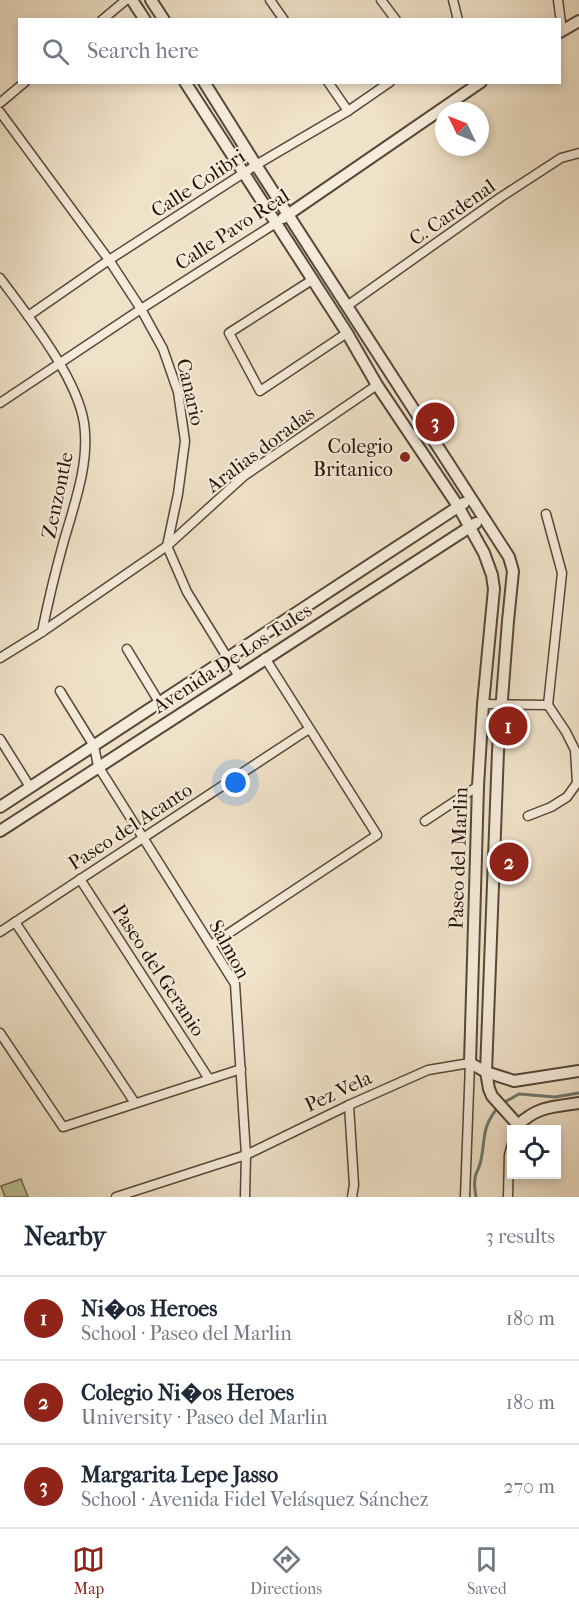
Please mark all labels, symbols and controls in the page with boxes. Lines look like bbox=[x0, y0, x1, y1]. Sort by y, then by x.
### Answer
search box bbox=[18, 18, 561, 84]
icon: search bbox=[39, 35, 72, 68]
text: Search here bbox=[87, 38, 199, 64]
north arrow bbox=[435, 102, 489, 156]
street label: Calle Colibri bbox=[147, 144, 250, 222]
street label: C. Cardenal bbox=[405, 174, 500, 250]
street label: Calle Pavo Real bbox=[171, 184, 294, 275]
street label: Canario bbox=[172, 356, 209, 428]
pin: 3 bbox=[416, 400, 454, 444]
street label: Aralias doradas bbox=[201, 401, 319, 498]
place label: Colegio Britanico bbox=[313, 435, 393, 481]
street label: Zenzontle bbox=[37, 450, 78, 540]
marker: Colegio Britanico bbox=[398, 450, 412, 464]
street label: Avenida De Los Tules bbox=[148, 599, 316, 719]
pin: 1 bbox=[488, 704, 528, 748]
your location bbox=[221, 768, 250, 797]
street label: Paseo del Acanto bbox=[64, 778, 197, 875]
street label: Paseo del Marlin bbox=[445, 786, 472, 930]
pin: 2 bbox=[490, 840, 528, 884]
street label: Paseo del Geranio bbox=[107, 900, 210, 1041]
street label: Salmon bbox=[204, 916, 255, 983]
street label: Pez Vela bbox=[301, 1066, 376, 1117]
map controls bbox=[507, 1125, 561, 1179]
button: locate bbox=[507, 1125, 561, 1179]
text: Nearby bbox=[24, 1221, 106, 1252]
text: 3 results bbox=[486, 1225, 555, 1248]
text: Ni�os Heroes bbox=[81, 1296, 217, 1322]
text: 1 bbox=[40, 1307, 47, 1330]
text: 180 m bbox=[506, 1307, 555, 1330]
text: School · Paseo del Marlin bbox=[81, 1322, 292, 1345]
text: Colegio Ni�os Heroes bbox=[81, 1380, 294, 1406]
text: 2 bbox=[38, 1391, 49, 1414]
text: 180 m bbox=[506, 1391, 555, 1414]
text: University · Paseo del Marlin bbox=[81, 1406, 328, 1429]
text: Margarita Lepe Jasso bbox=[81, 1462, 278, 1488]
text: 3 bbox=[39, 1475, 48, 1498]
text: 270 m bbox=[503, 1475, 555, 1498]
text: School · Avenida Fidel Velásquez Sánchez bbox=[81, 1488, 429, 1511]
tab: Map bbox=[72, 1543, 105, 1598]
tab: Directions bbox=[250, 1543, 322, 1598]
tab: Saved bbox=[467, 1543, 507, 1598]

